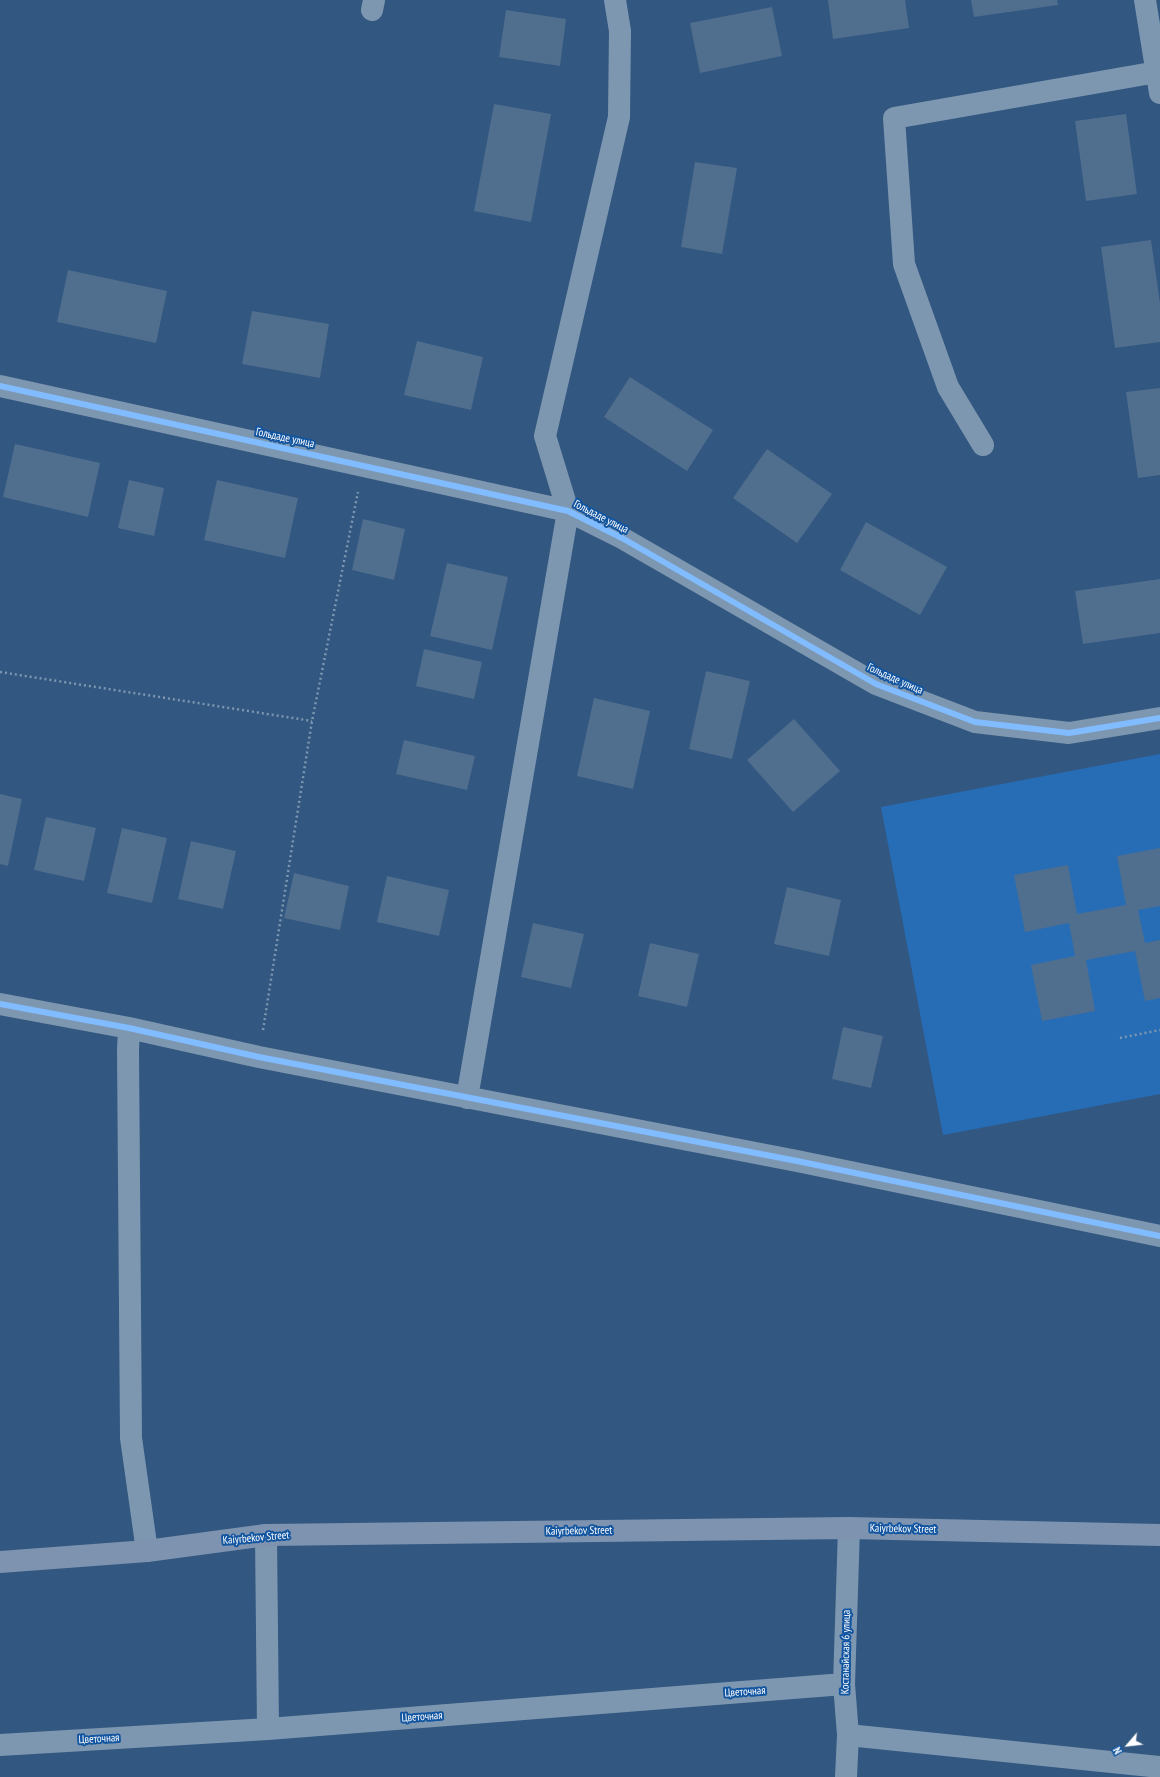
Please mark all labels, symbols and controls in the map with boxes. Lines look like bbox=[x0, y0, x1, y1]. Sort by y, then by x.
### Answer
street label: Гольдаде улица bbox=[254, 425, 316, 451]
street label: Гольдаде улица bbox=[571, 498, 631, 536]
street label: Гольдаде улица bbox=[865, 661, 925, 697]
street label: Kaiyrbekov Street bbox=[870, 1522, 936, 1536]
street label: Kaiyrbekov Street bbox=[546, 1524, 612, 1538]
street label: Kaiyrbekov Street bbox=[222, 1529, 290, 1547]
street label: Костанайская 6 улица bbox=[839, 1610, 853, 1694]
street label: Цветочная bbox=[724, 1684, 766, 1700]
street label: Цветочная bbox=[401, 1709, 443, 1725]
north arrow bbox=[1108, 1725, 1148, 1765]
street label: Цветочная bbox=[78, 1731, 120, 1747]
text: N bbox=[1110, 1745, 1125, 1757]

